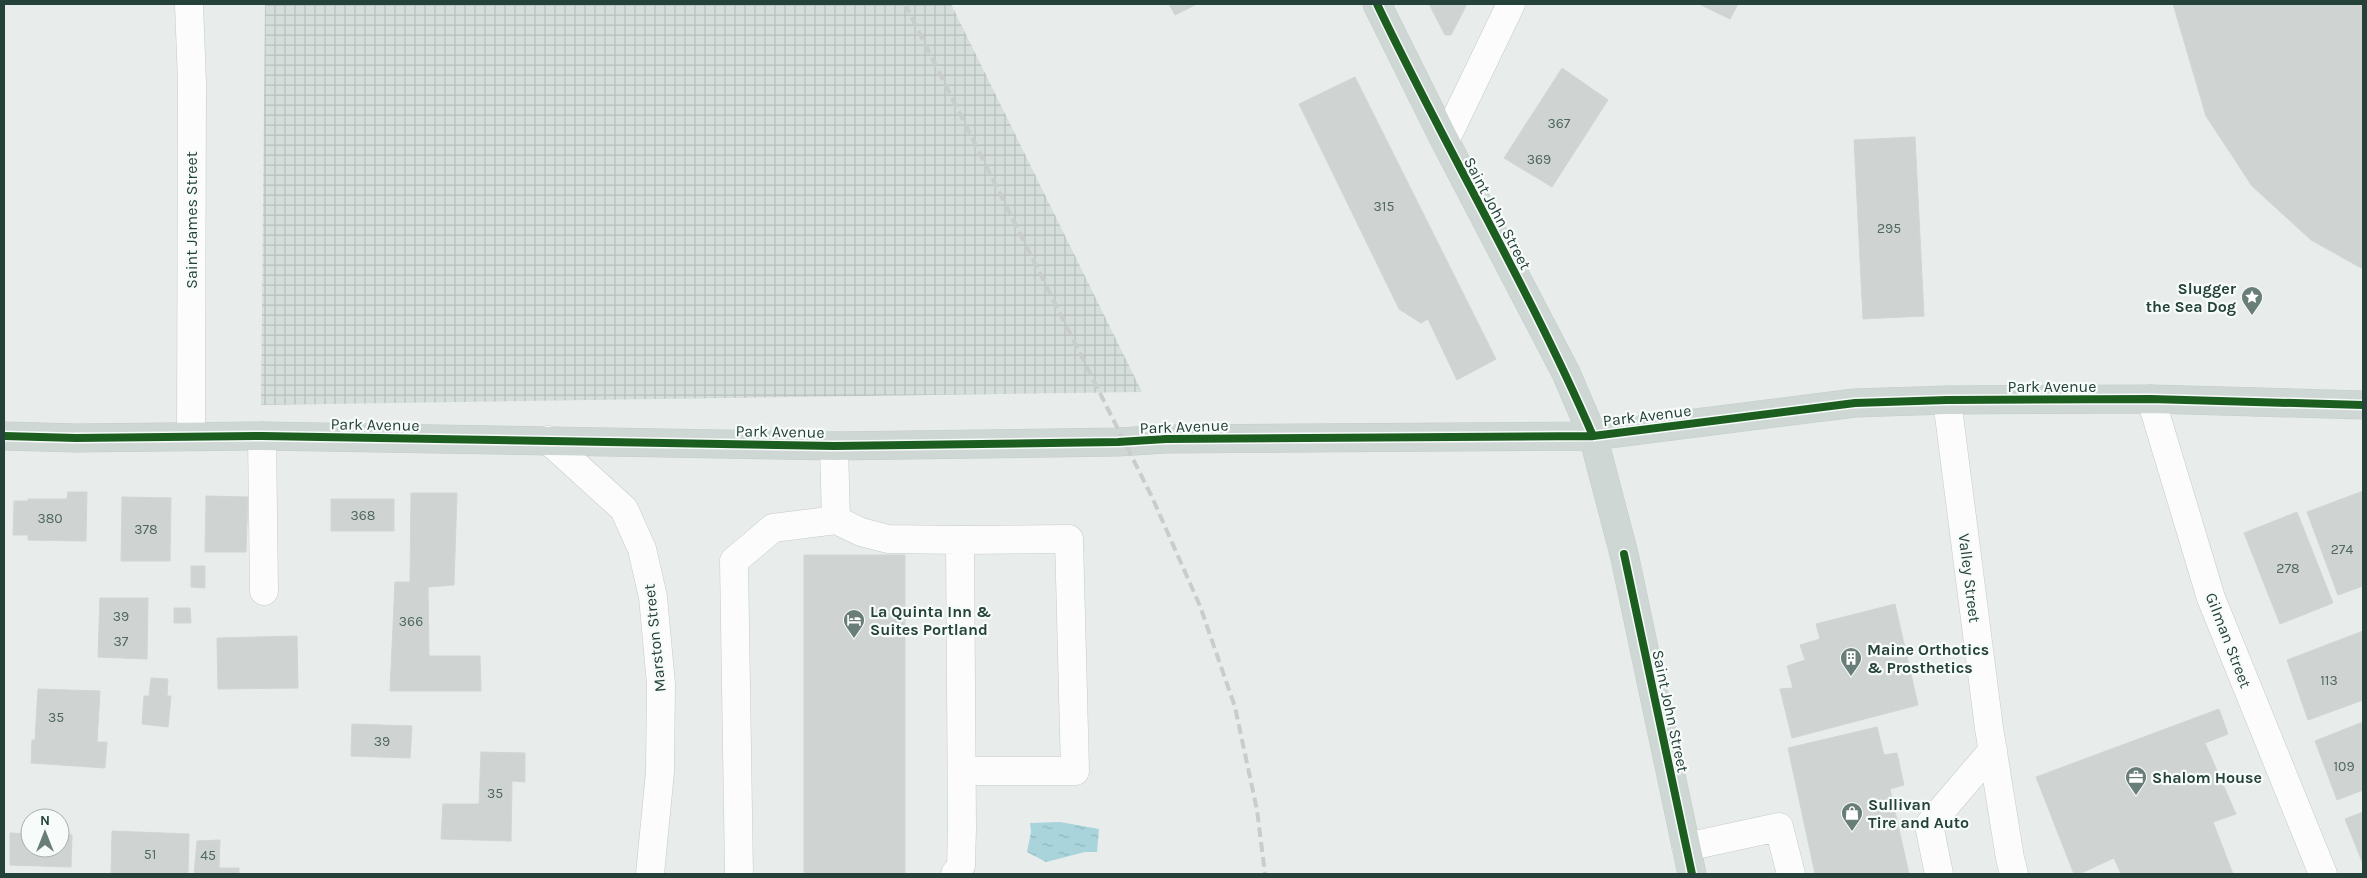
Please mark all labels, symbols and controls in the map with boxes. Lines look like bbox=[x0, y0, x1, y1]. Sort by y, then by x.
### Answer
house number: 367 bbox=[1548, 115, 1571, 132]
street label: Saint James Street bbox=[182, 151, 201, 289]
house number: 369 bbox=[1527, 151, 1551, 168]
street label: Saint John Street bbox=[1460, 154, 1535, 273]
house number: 315 bbox=[1374, 198, 1394, 215]
house number: 295 bbox=[1877, 220, 1901, 237]
place label: Slugger the Sea Dog bbox=[2146, 279, 2237, 316]
place icon: Slugger the Sea Dog bbox=[2240, 285, 2264, 316]
street label: Park Avenue bbox=[2008, 377, 2096, 396]
street label: Park Avenue bbox=[1602, 401, 1692, 430]
street label: Park Avenue bbox=[330, 414, 420, 435]
street label: Park Avenue bbox=[1139, 415, 1229, 438]
street label: Park Avenue bbox=[735, 421, 825, 442]
house number: 368 bbox=[351, 507, 375, 524]
house number: 380 bbox=[37, 510, 63, 527]
house number: 378 bbox=[134, 521, 158, 538]
street label: Valley Street bbox=[1955, 532, 1984, 624]
house number: 274 bbox=[2331, 541, 2353, 558]
house number: 278 bbox=[2276, 560, 2300, 577]
street label: Marston Street bbox=[639, 583, 670, 693]
street label: Gilman Street bbox=[2202, 590, 2255, 691]
place label: La Quinta Inn & Suites Portland bbox=[870, 602, 992, 639]
house number: 39 bbox=[113, 608, 129, 625]
hotel icon: La Quinta Inn & Suites Portland bbox=[842, 608, 866, 639]
house number: 366 bbox=[399, 613, 423, 630]
house number: 37 bbox=[114, 633, 129, 650]
place label: Maine Orthotics & Prosthetics bbox=[1867, 640, 1989, 677]
building icon: Maine Orthotics & Prosthetics bbox=[1839, 646, 1863, 677]
street label: Saint John Street bbox=[1648, 648, 1693, 774]
house number: 113 bbox=[2320, 672, 2338, 689]
house number: 35 bbox=[48, 709, 64, 726]
house number: 39 bbox=[374, 733, 390, 750]
house number: 109 bbox=[2333, 758, 2355, 775]
office icon: Shalom House bbox=[2124, 765, 2148, 796]
place label: Shalom House bbox=[2152, 768, 2262, 787]
house number: 35 bbox=[487, 785, 503, 802]
place label: Sullivan Tire and Auto bbox=[1868, 795, 1969, 832]
shop icon: Sullivan Tire and Auto bbox=[1840, 801, 1864, 832]
north arrow bbox=[20, 808, 70, 858]
text: N bbox=[40, 812, 50, 829]
house number: 51 bbox=[144, 846, 156, 863]
house number: 45 bbox=[200, 847, 216, 864]

